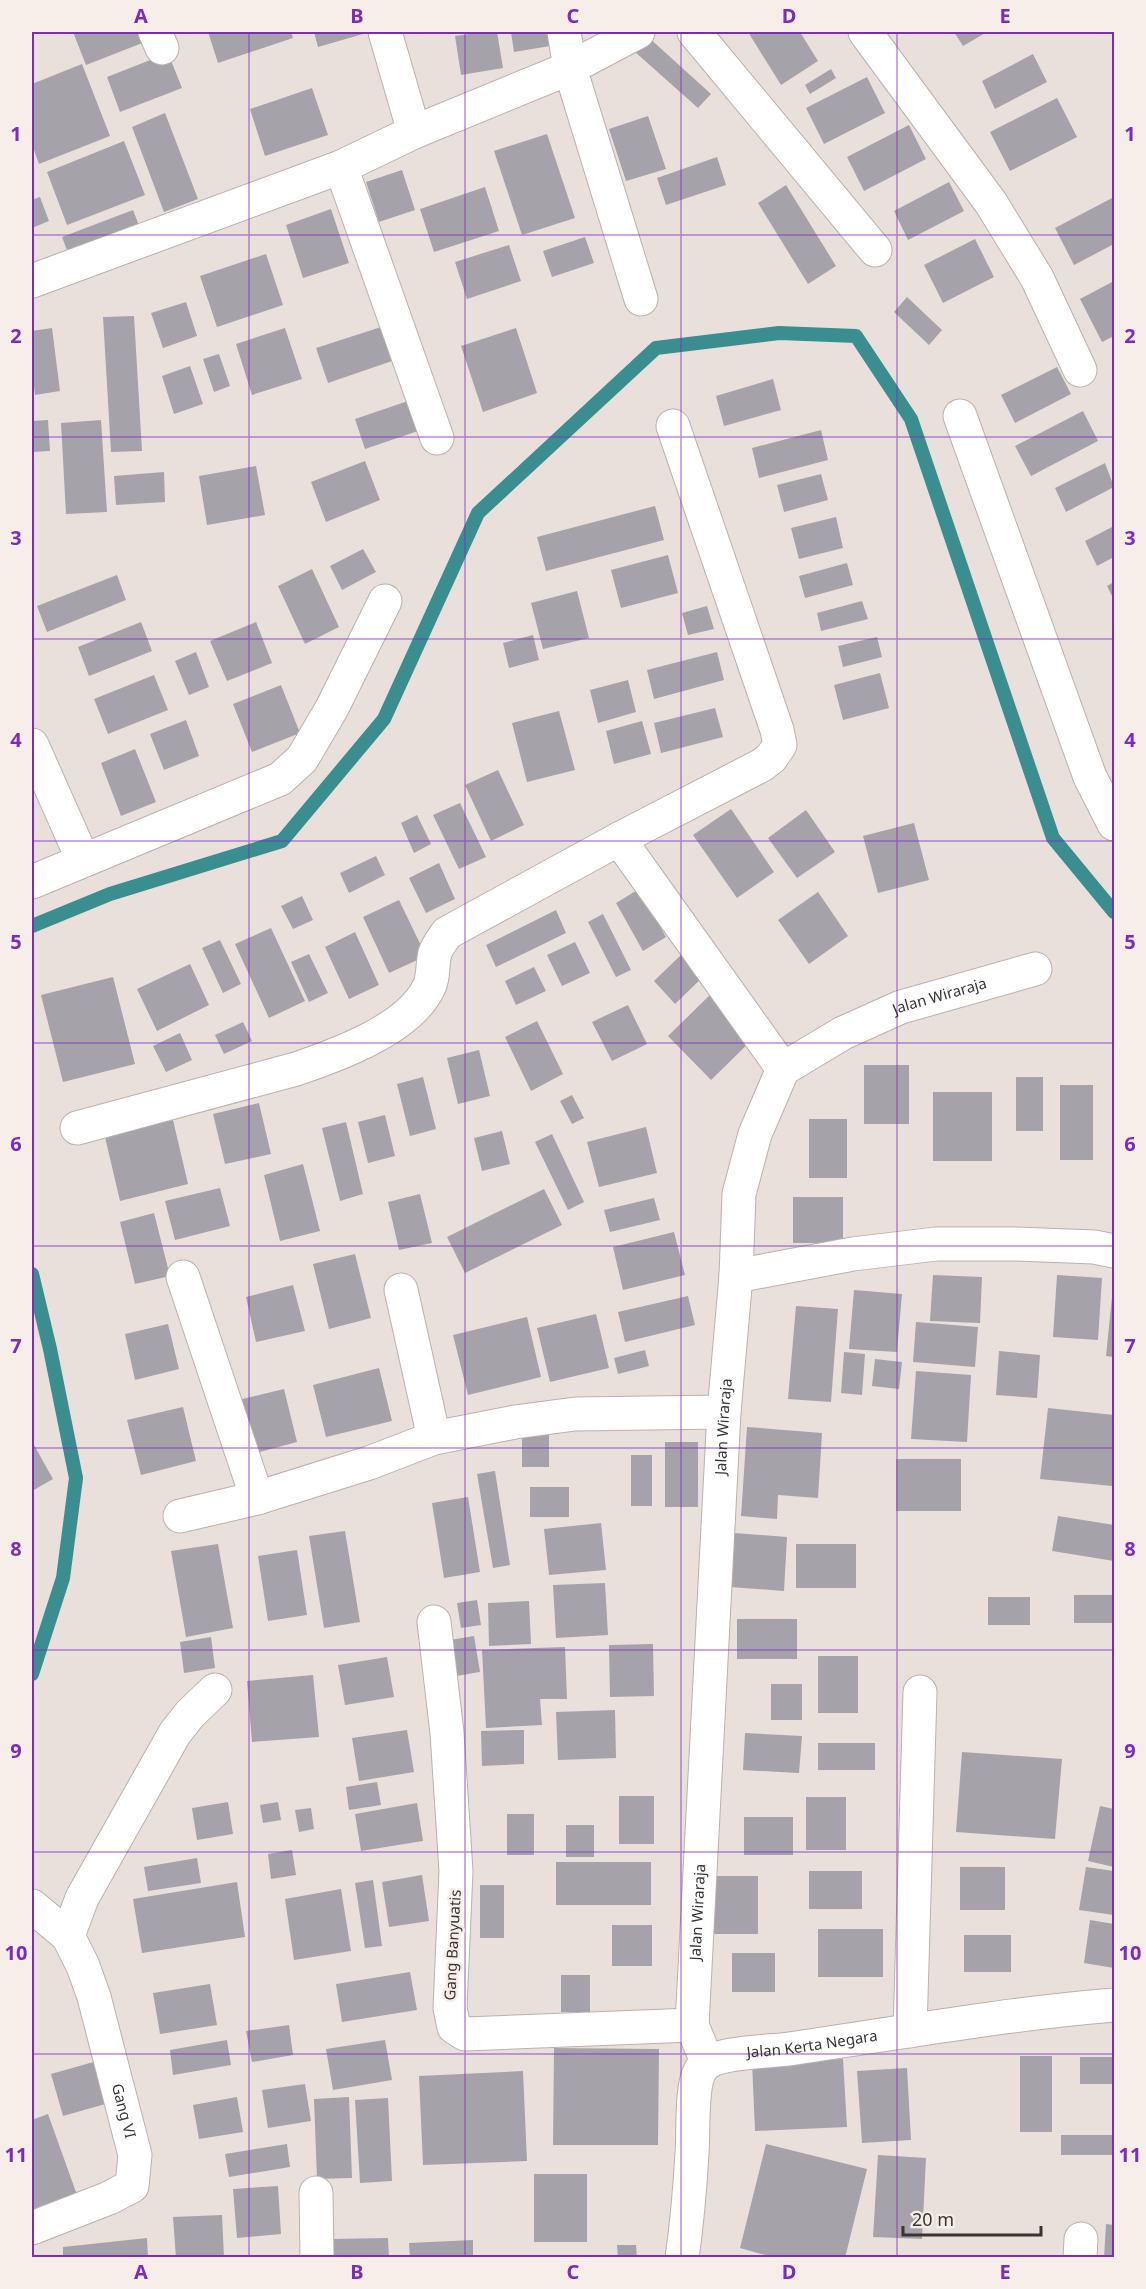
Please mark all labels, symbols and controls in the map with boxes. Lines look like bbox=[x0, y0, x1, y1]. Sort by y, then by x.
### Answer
text: A bbox=[134, 2, 148, 29]
text: B bbox=[350, 2, 364, 29]
text: C bbox=[567, 2, 580, 29]
text: D bbox=[782, 2, 796, 29]
text: E bbox=[999, 2, 1011, 29]
text: 1 bbox=[10, 120, 22, 147]
text: 1 bbox=[1124, 120, 1136, 147]
text: 2 bbox=[10, 322, 22, 349]
text: 2 bbox=[1124, 322, 1136, 349]
text: 3 bbox=[10, 524, 22, 551]
text: 3 bbox=[1124, 524, 1136, 551]
text: 4 bbox=[10, 726, 22, 753]
text: 4 bbox=[1124, 726, 1136, 753]
text: 5 bbox=[10, 928, 22, 955]
text: 5 bbox=[1124, 928, 1136, 955]
street label: Jalan Wiraraja bbox=[887, 972, 989, 1019]
text: 6 bbox=[10, 1130, 22, 1157]
text: 6 bbox=[1124, 1130, 1136, 1157]
text: 7 bbox=[10, 1332, 22, 1359]
text: 7 bbox=[1124, 1332, 1136, 1359]
street label: Jalan Wiraraja bbox=[710, 1378, 736, 1478]
text: 8 bbox=[10, 1535, 22, 1562]
text: 8 bbox=[1124, 1535, 1136, 1562]
text: 9 bbox=[10, 1737, 22, 1764]
text: 9 bbox=[1124, 1737, 1136, 1764]
street label: Jalan Wiraraja bbox=[684, 1863, 709, 1963]
street label: Gang Banyuatis bbox=[439, 1889, 465, 2001]
text: 10 bbox=[5, 1939, 27, 1966]
text: 10 bbox=[1119, 1939, 1141, 1966]
street label: Jalan Kerta Negara bbox=[744, 2025, 879, 2062]
street label: Gang VI bbox=[108, 2081, 141, 2140]
text: 11 bbox=[5, 2141, 27, 2168]
text: 11 bbox=[1119, 2141, 1141, 2168]
scale bar bbox=[903, 2199, 1041, 2237]
text: 20 m bbox=[912, 2207, 954, 2231]
text: A bbox=[134, 2258, 148, 2285]
text: B bbox=[350, 2258, 364, 2285]
text: C bbox=[567, 2258, 580, 2285]
text: D bbox=[782, 2258, 796, 2285]
text: E bbox=[999, 2258, 1011, 2285]

